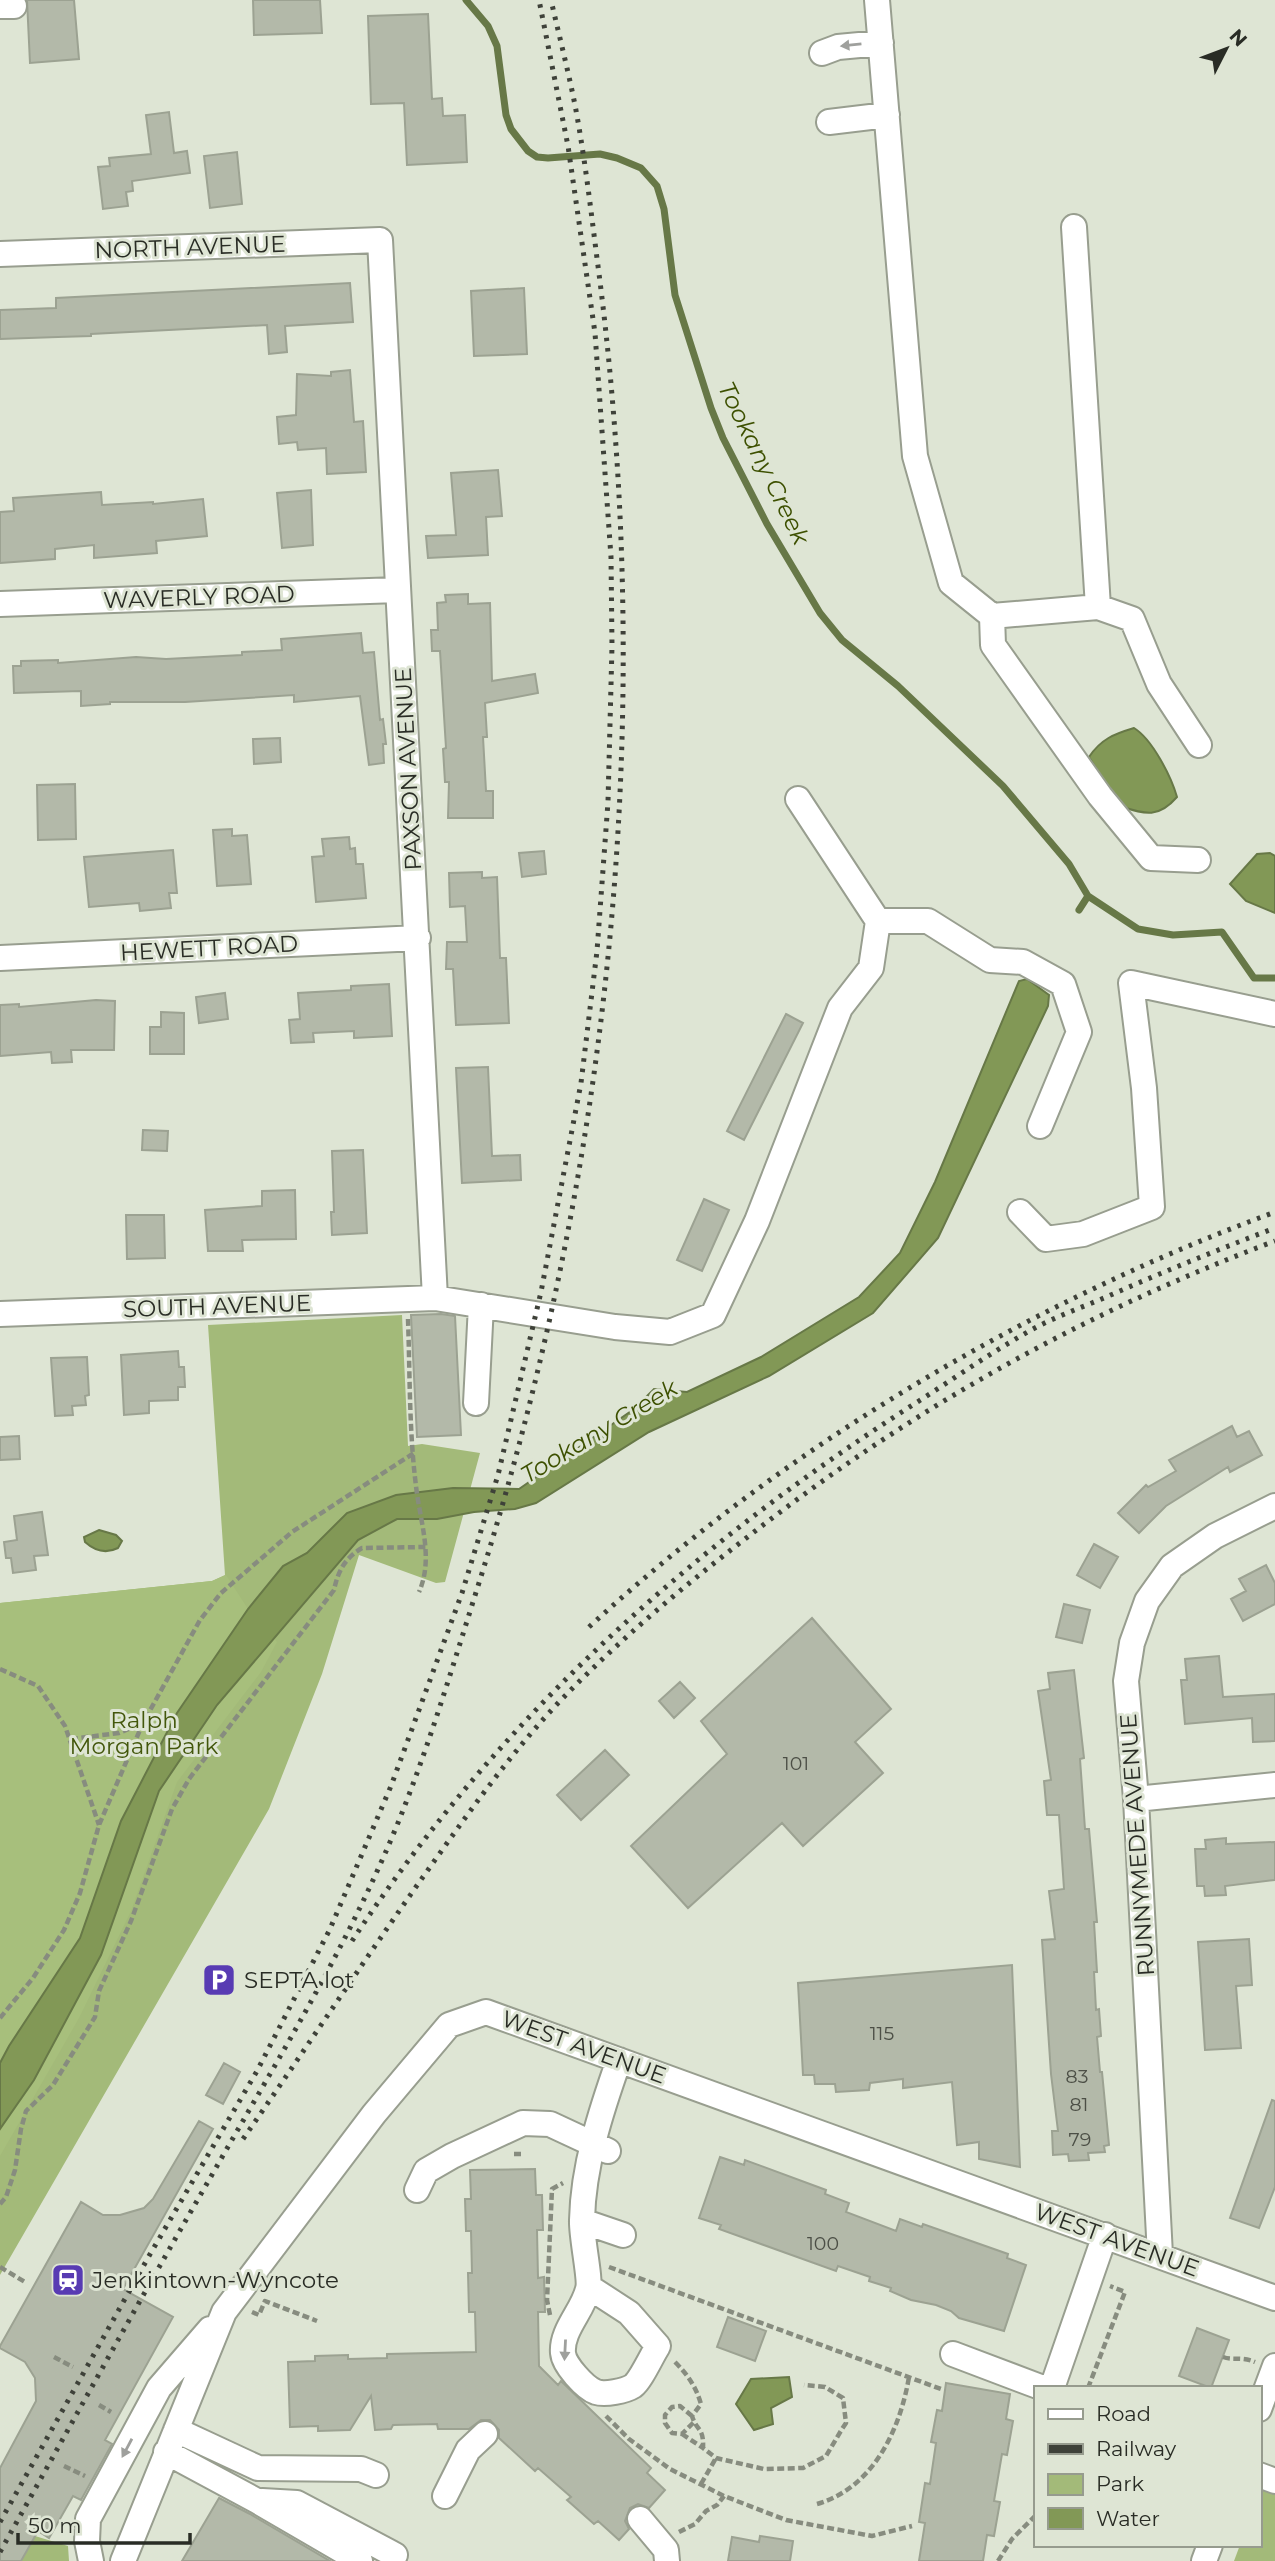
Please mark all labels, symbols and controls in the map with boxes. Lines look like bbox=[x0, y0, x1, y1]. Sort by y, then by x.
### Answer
north arrow bbox=[1191, 14, 1261, 84]
text: N bbox=[1225, 25, 1252, 51]
one-way arrow bbox=[839, 40, 861, 51]
street label: NORTH AVENUE bbox=[94, 230, 286, 264]
water label: Tookany Creek bbox=[712, 377, 817, 551]
street label: WAVERLY ROAD bbox=[103, 580, 295, 614]
street label: PAXSON AVENUE bbox=[389, 667, 427, 871]
street label: HEWETT ROAD bbox=[119, 929, 299, 967]
street label: SOUTH AVENUE bbox=[122, 1289, 312, 1323]
water label: Tookany Creek bbox=[515, 1372, 684, 1489]
park label: Ralph Morgan Park bbox=[70, 1706, 219, 1760]
street label: RUNNYMEDE AVENUE bbox=[1114, 1713, 1160, 1977]
house number: 101 bbox=[783, 1752, 809, 1775]
parking icon: SEPTA lot bbox=[200, 1961, 238, 1999]
place label: SEPTA lot bbox=[244, 1966, 354, 1994]
street label: WEST AVENUE bbox=[498, 2004, 670, 2090]
house number: 115 bbox=[870, 2022, 894, 2045]
house number: 83 bbox=[1066, 2065, 1088, 2088]
house number: 81 bbox=[1070, 2093, 1088, 2116]
house number: 79 bbox=[1069, 2128, 1091, 2151]
street label: WEST AVENUE bbox=[1031, 2197, 1203, 2283]
house number: 100 bbox=[807, 2232, 839, 2255]
station icon: Jenkintown-Wyncote bbox=[49, 2261, 87, 2299]
place label: Jenkintown-Wyncote bbox=[91, 2266, 339, 2294]
one-way arrow bbox=[559, 2339, 570, 2361]
legend bbox=[1034, 2386, 1261, 2547]
text: Road bbox=[1096, 2401, 1151, 2426]
text: Railway bbox=[1096, 2436, 1177, 2461]
one-way arrow bbox=[121, 2439, 133, 2459]
text: Park bbox=[1096, 2471, 1144, 2496]
scale bar bbox=[18, 2502, 189, 2546]
text: Water bbox=[1096, 2506, 1160, 2531]
text: 50 m bbox=[28, 2513, 82, 2538]

